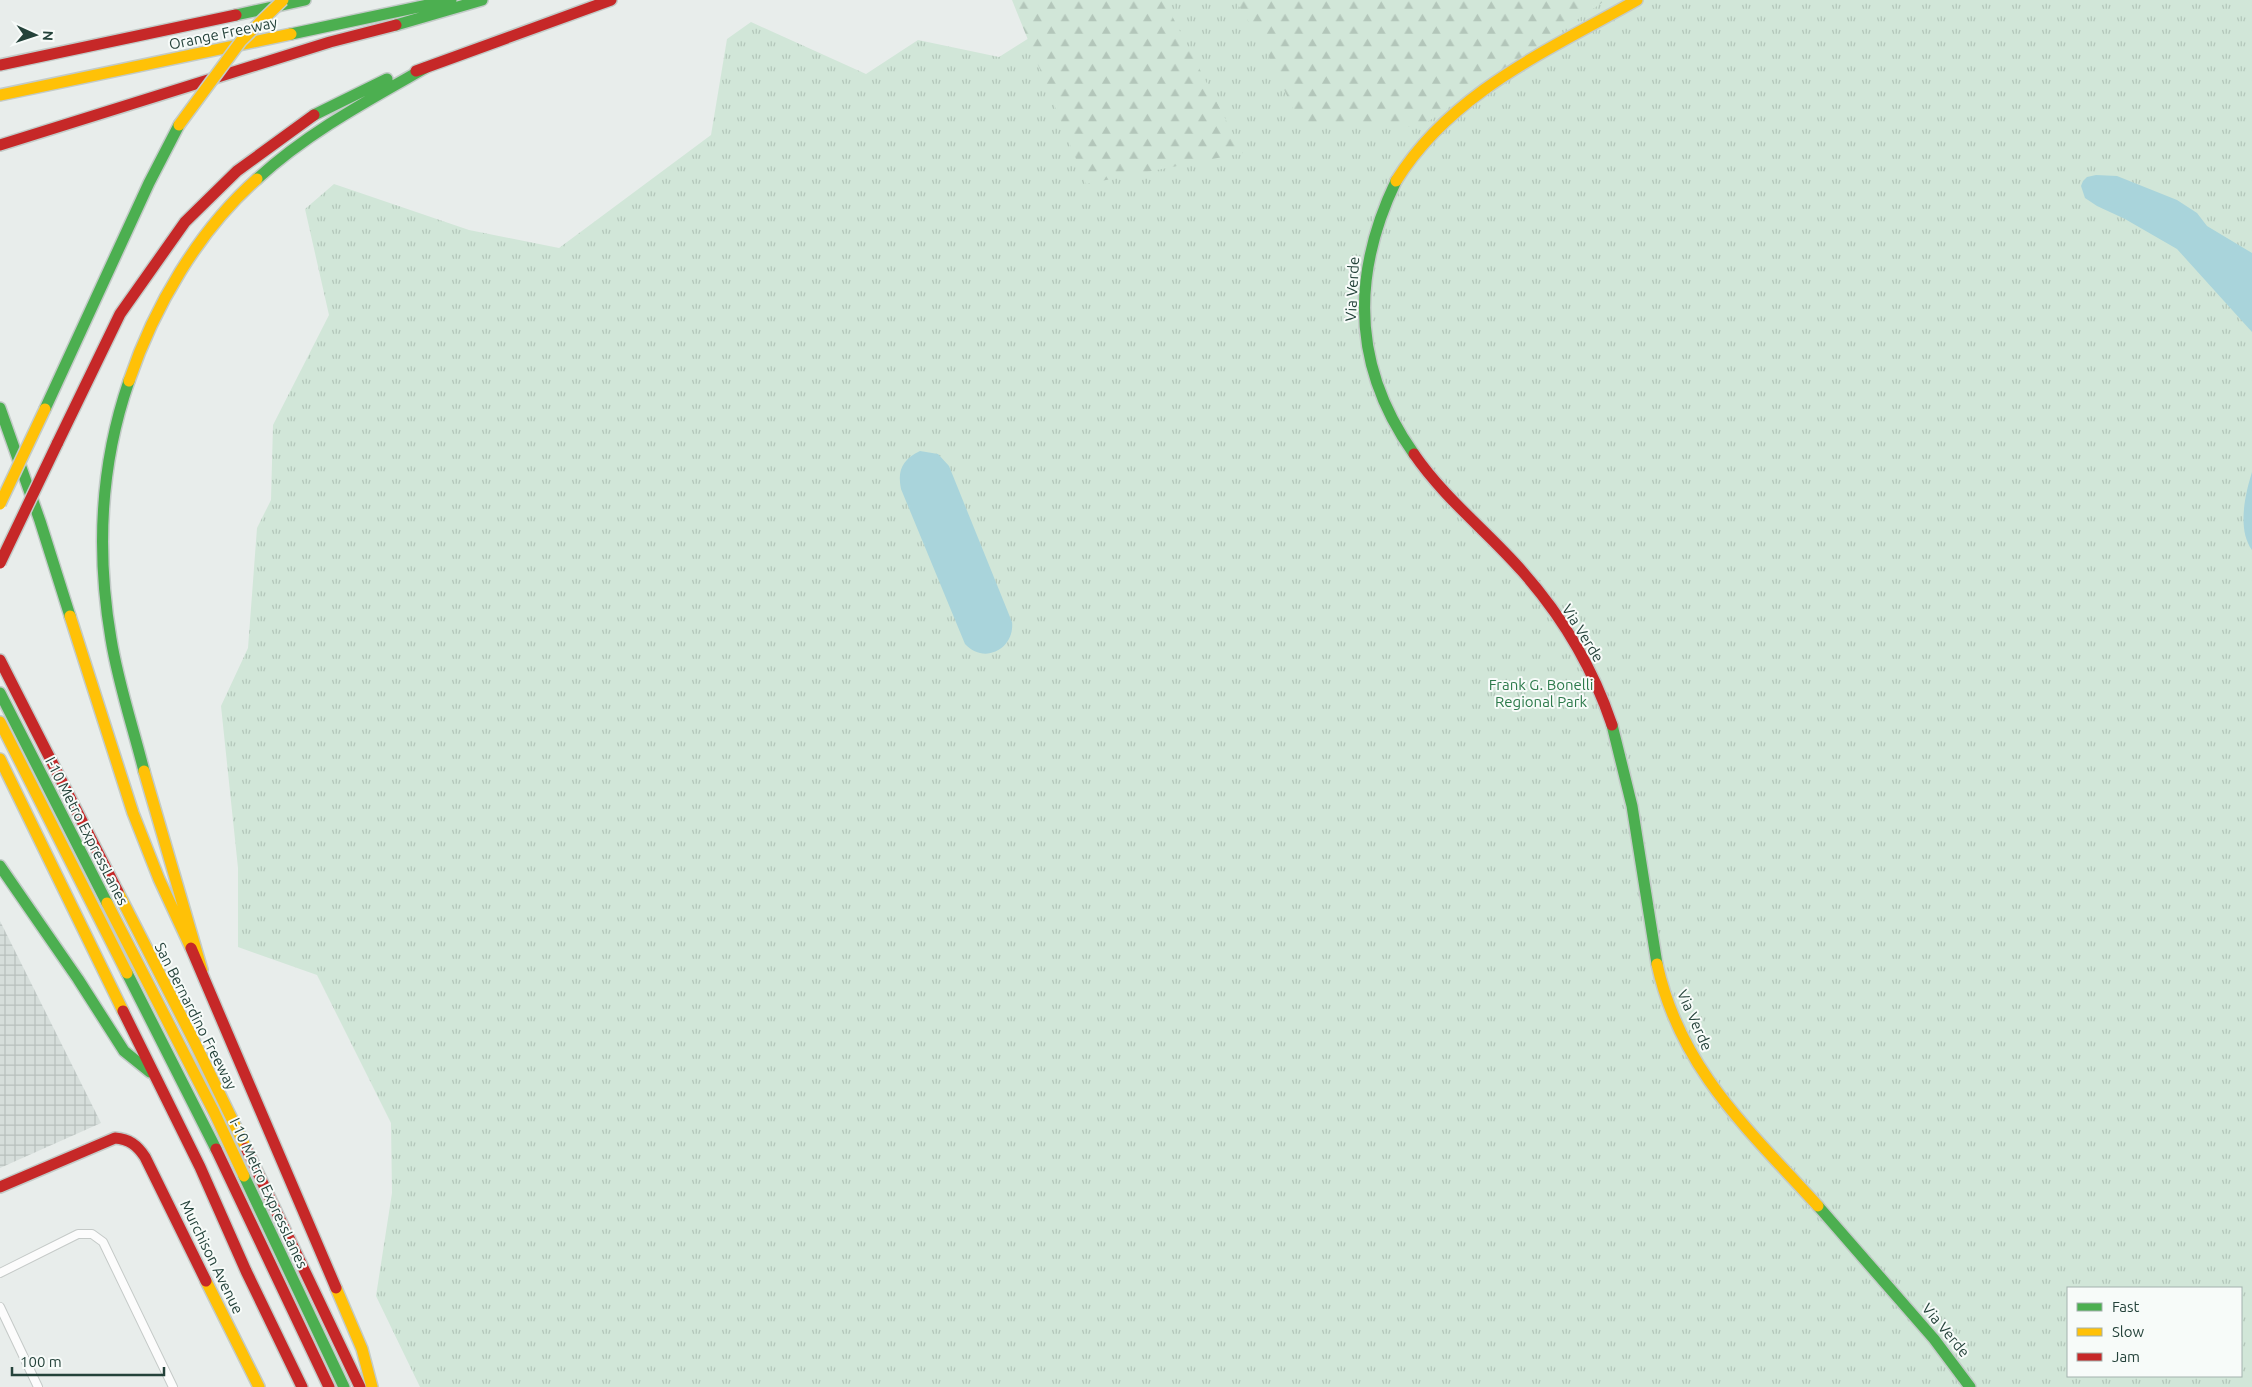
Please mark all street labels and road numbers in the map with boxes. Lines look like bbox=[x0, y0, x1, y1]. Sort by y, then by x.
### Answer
street label: Orange Freeway bbox=[167, 13, 279, 53]
street label: Via Verde bbox=[1342, 256, 1362, 322]
street label: Via Verde bbox=[1559, 601, 1607, 665]
street label: I-10 Metro ExpressLanes bbox=[42, 754, 132, 908]
street label: San Bernardino Freeway bbox=[152, 940, 240, 1092]
street label: Via Verde bbox=[1674, 987, 1716, 1053]
street label: I-10 Metro ExpressLanes bbox=[227, 1115, 311, 1271]
street label: Murchison Avenue bbox=[177, 1197, 247, 1317]
street label: Via Verde bbox=[1919, 1300, 1973, 1360]

